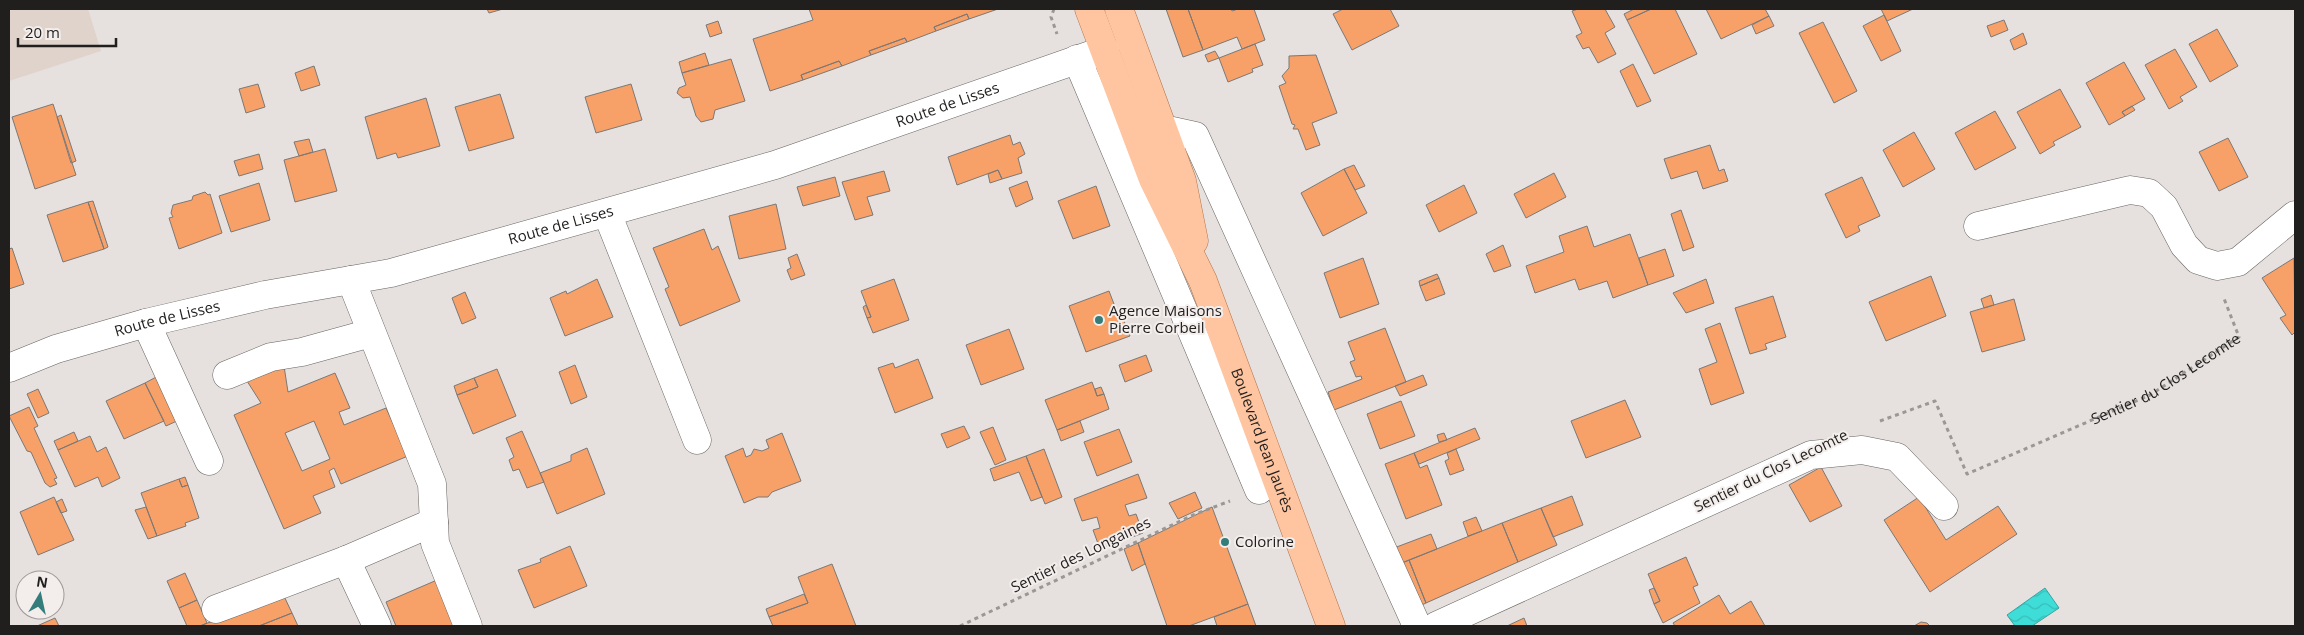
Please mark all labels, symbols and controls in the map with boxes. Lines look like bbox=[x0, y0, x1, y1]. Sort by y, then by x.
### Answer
scale bar bbox=[18, 15, 115, 47]
text: 20 m bbox=[25, 22, 60, 42]
street label: Route de Lisses bbox=[893, 77, 1001, 131]
street label: Route de Lisses bbox=[506, 200, 615, 249]
street label: Route de Lisses bbox=[112, 295, 222, 341]
place label: Agence Maisons Pierre Corbeil bbox=[1109, 300, 1222, 337]
marker: Agence Maisons Pierre Corbeil bbox=[1093, 314, 1105, 326]
street label: Sentier du Clos Lecomte bbox=[2088, 328, 2244, 428]
street label: Boulevard Jean Jaurès bbox=[1227, 365, 1299, 515]
street label: Sentier du Clos Lecomte bbox=[1690, 424, 1851, 516]
street label: Sentier des Longaines bbox=[1007, 512, 1154, 597]
place label: Colorine bbox=[1235, 531, 1294, 551]
marker: Colorine bbox=[1219, 536, 1231, 548]
north arrow bbox=[15, 570, 65, 620]
text: N bbox=[35, 571, 49, 592]

